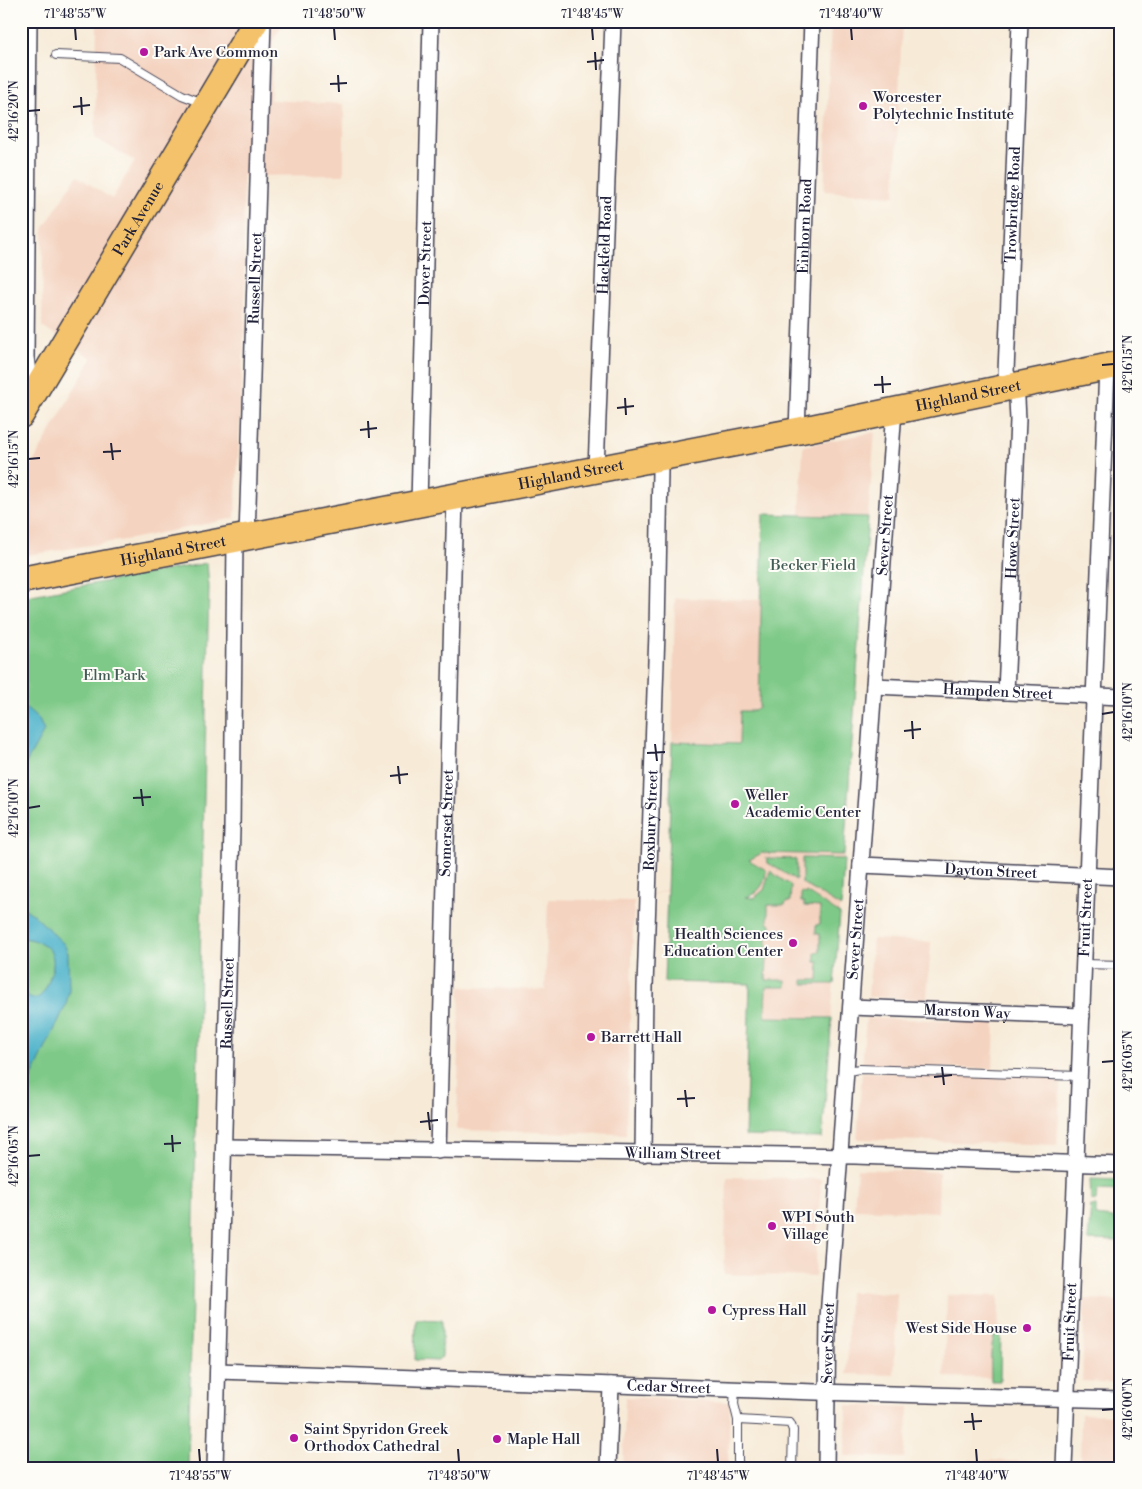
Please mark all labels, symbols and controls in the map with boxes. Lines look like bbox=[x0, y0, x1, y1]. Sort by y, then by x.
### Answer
text: 71°48'55"W bbox=[44, 7, 107, 22]
text: 71°48'50"W bbox=[302, 7, 367, 22]
text: 71°48'45"W bbox=[561, 7, 624, 22]
text: 71°48'40"W bbox=[819, 7, 884, 22]
place label: Park Ave Common bbox=[154, 43, 278, 62]
marker: Park Ave Common bbox=[138, 46, 150, 58]
text: 42°16'20"N bbox=[7, 80, 22, 142]
place label: Worcester Polytechnic Institute bbox=[872, 88, 1014, 124]
marker: Worcester Polytechnic Institute bbox=[857, 100, 869, 112]
street label: Trowbridge Road bbox=[1001, 145, 1025, 263]
street label: Park Avenue bbox=[109, 177, 168, 259]
street label: Einhorn Road bbox=[793, 178, 816, 274]
street label: Hackfeld Road bbox=[593, 195, 616, 295]
street label: Dover Street bbox=[414, 220, 436, 306]
street label: Russell Street bbox=[244, 231, 266, 325]
text: 42°16'15"N bbox=[1121, 335, 1136, 393]
street label: Highland Street bbox=[914, 375, 1023, 416]
text: 42°16'15"N bbox=[7, 430, 22, 488]
street label: Highland Street bbox=[517, 455, 626, 494]
street label: Sever Street bbox=[872, 493, 897, 576]
street label: Howe Street bbox=[1001, 496, 1024, 579]
street label: Highland Street bbox=[119, 531, 228, 570]
park label: Becker Field bbox=[769, 556, 856, 575]
park label: Elm Park bbox=[83, 666, 146, 685]
street label: Hampden Street bbox=[942, 680, 1054, 703]
text: 42°16'10"N bbox=[1121, 682, 1136, 742]
street label: Somerset Street bbox=[436, 768, 457, 877]
street label: Roxbury Street bbox=[639, 768, 662, 871]
text: 42°16'10"N bbox=[7, 778, 22, 838]
place label: Weller Academic Center bbox=[744, 786, 861, 822]
marker: Weller Academic Center bbox=[729, 798, 741, 810]
street label: Dayton Street bbox=[944, 859, 1038, 883]
street label: Fruit Street bbox=[1074, 877, 1097, 957]
street label: Sever Street bbox=[843, 897, 868, 980]
place label: Health Sciences Education Center bbox=[664, 925, 784, 961]
marker: Health Sciences Education Center bbox=[787, 937, 799, 949]
street label: Russell Street bbox=[217, 956, 238, 1050]
street label: Marston Way bbox=[923, 1000, 1012, 1023]
place label: Barrett Hall bbox=[600, 1028, 683, 1047]
text: 42°16'05"N bbox=[1121, 1030, 1136, 1092]
marker: Barrett Hall bbox=[585, 1031, 597, 1043]
text: 42°16'05"N bbox=[7, 1125, 22, 1187]
street label: William Street bbox=[624, 1143, 722, 1164]
place label: WPI South Village bbox=[781, 1208, 855, 1244]
marker: WPI South Village bbox=[766, 1220, 778, 1232]
street label: Fruit Street bbox=[1059, 1282, 1081, 1362]
place label: Cypress Hall bbox=[722, 1301, 807, 1320]
street label: Sever Street bbox=[818, 1301, 839, 1384]
marker: Cypress Hall bbox=[706, 1304, 718, 1316]
place label: West Side House bbox=[905, 1319, 1017, 1338]
marker: West Side House bbox=[1021, 1322, 1033, 1334]
street label: Cedar Street bbox=[626, 1376, 712, 1398]
text: 42°16'00"N bbox=[1121, 1378, 1136, 1440]
place label: Saint Spyridon Greek Orthodox Cathedral bbox=[304, 1420, 449, 1456]
place label: Maple Hall bbox=[507, 1430, 581, 1449]
marker: Saint Spyridon Greek Orthodox Cathedral bbox=[288, 1432, 300, 1444]
marker: Maple Hall bbox=[491, 1433, 503, 1445]
text: 71°48'55"W bbox=[169, 1469, 232, 1484]
text: 71°48'50"W bbox=[427, 1469, 492, 1484]
text: 71°48'45"W bbox=[687, 1469, 750, 1484]
text: 71°48'40"W bbox=[945, 1469, 1010, 1484]

